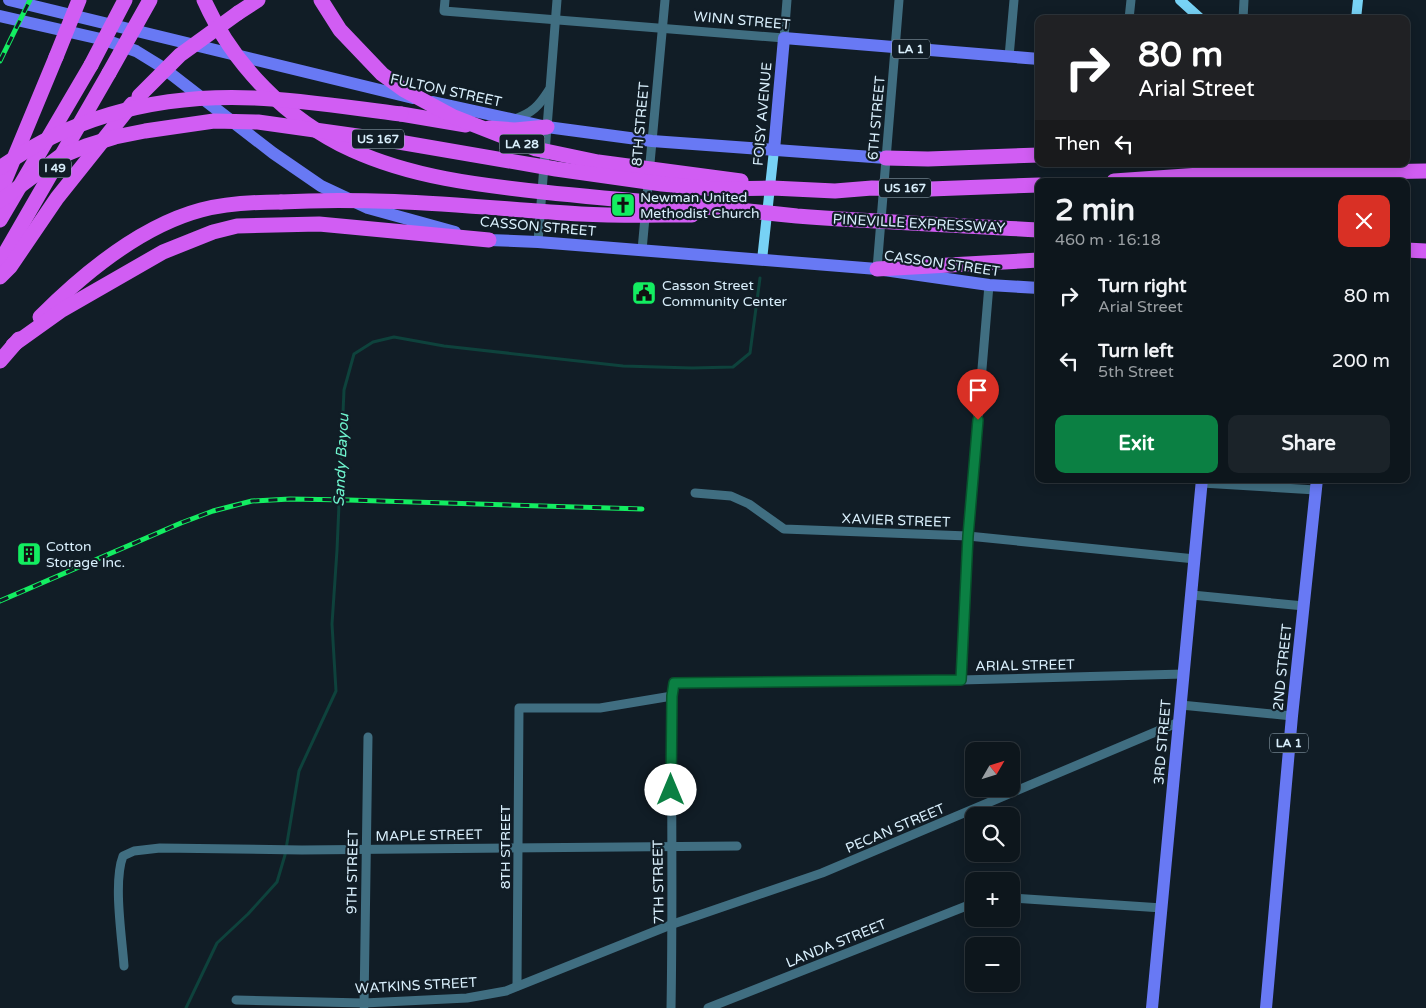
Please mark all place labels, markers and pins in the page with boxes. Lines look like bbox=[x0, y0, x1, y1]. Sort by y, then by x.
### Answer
place label: Newman United Methodist Church bbox=[640, 189, 759, 222]
church icon: Newman United Methodist Church bbox=[610, 192, 636, 218]
place label: Casson Street Community Center bbox=[662, 277, 788, 310]
public building icon: Casson Street Community Center bbox=[631, 280, 657, 306]
pin bbox=[957, 369, 999, 420]
place label: Cotton Storage Inc. bbox=[46, 538, 125, 571]
building icon: Cotton Storage Inc. bbox=[16, 541, 42, 567]

